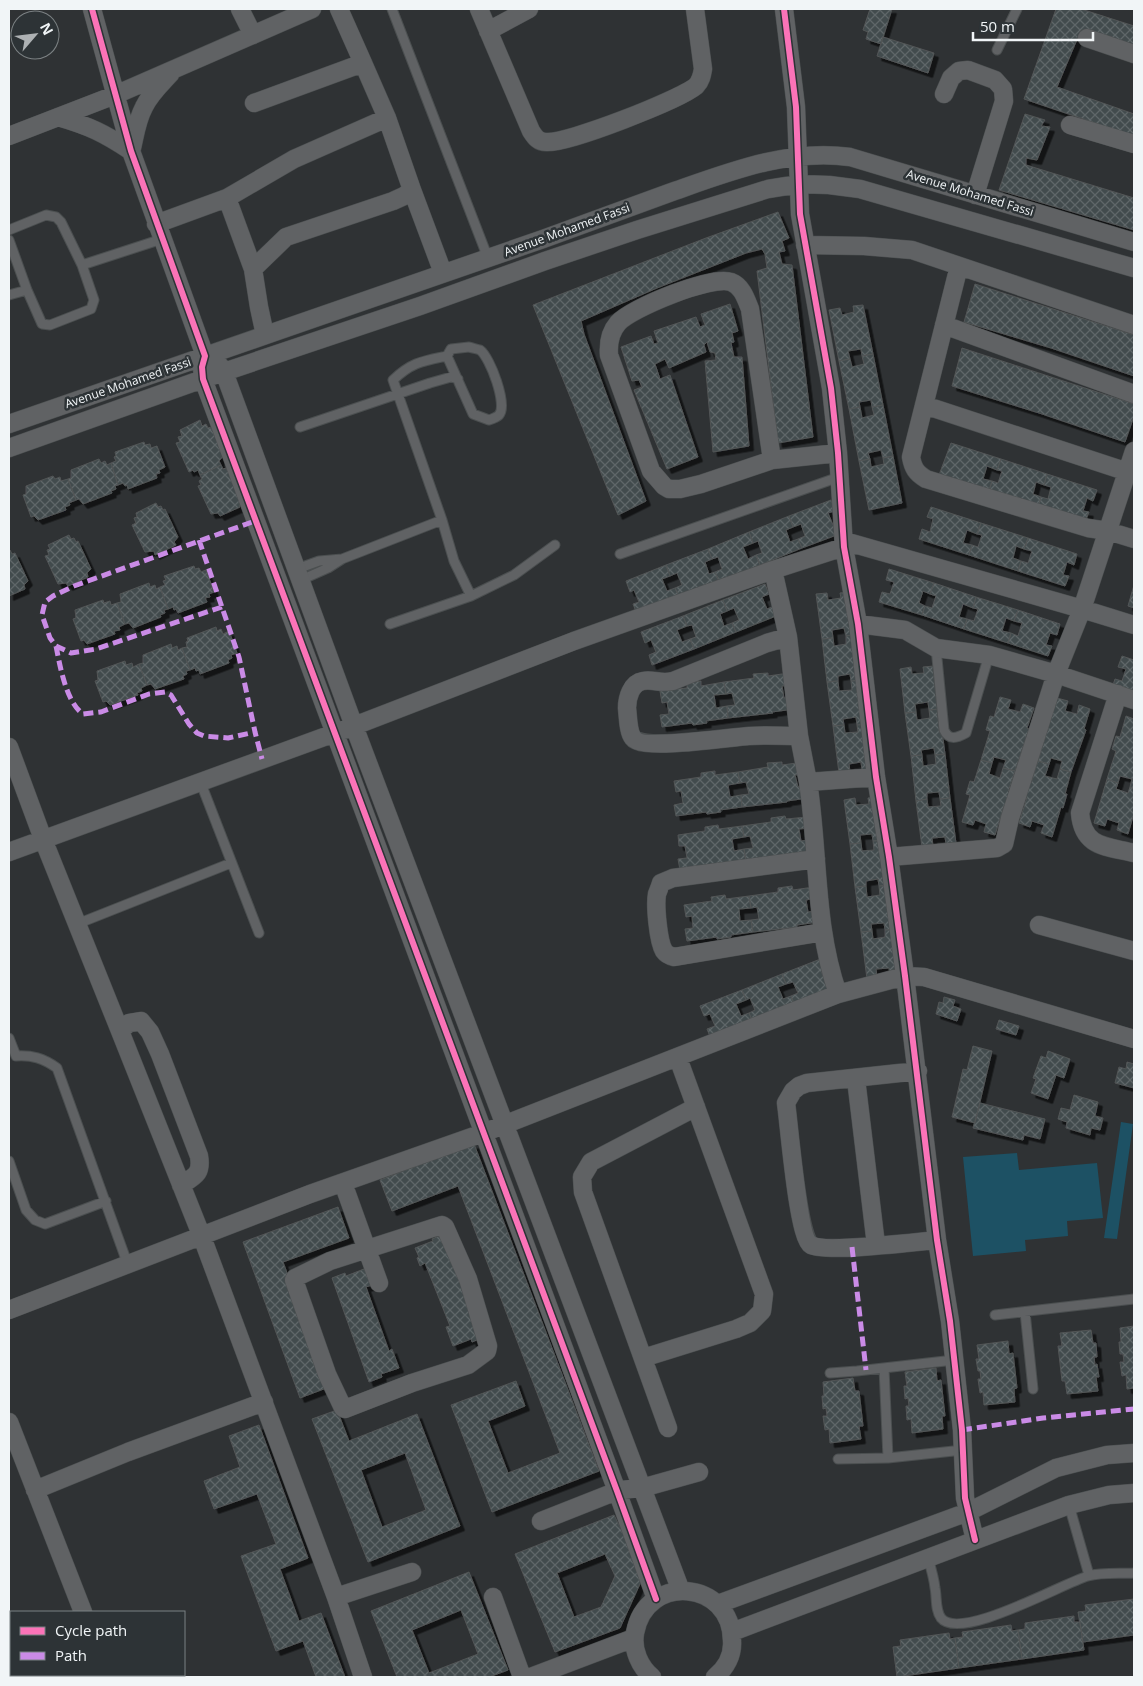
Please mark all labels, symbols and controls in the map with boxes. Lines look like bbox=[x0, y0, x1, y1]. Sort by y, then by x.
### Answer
north arrow bbox=[10, 10, 60, 60]
scale bar bbox=[973, 10, 1093, 42]
text: 50 m bbox=[980, 16, 1015, 36]
text: N bbox=[36, 19, 58, 38]
street label: Avenue Mohamed Fassi bbox=[904, 165, 1036, 220]
street label: Avenue Mohamed Fassi bbox=[502, 199, 632, 260]
street label: Avenue Mohamed Fassi bbox=[62, 353, 193, 412]
legend bbox=[10, 1611, 185, 1676]
text: Cycle path bbox=[55, 1620, 127, 1640]
text: Path bbox=[55, 1645, 87, 1665]

